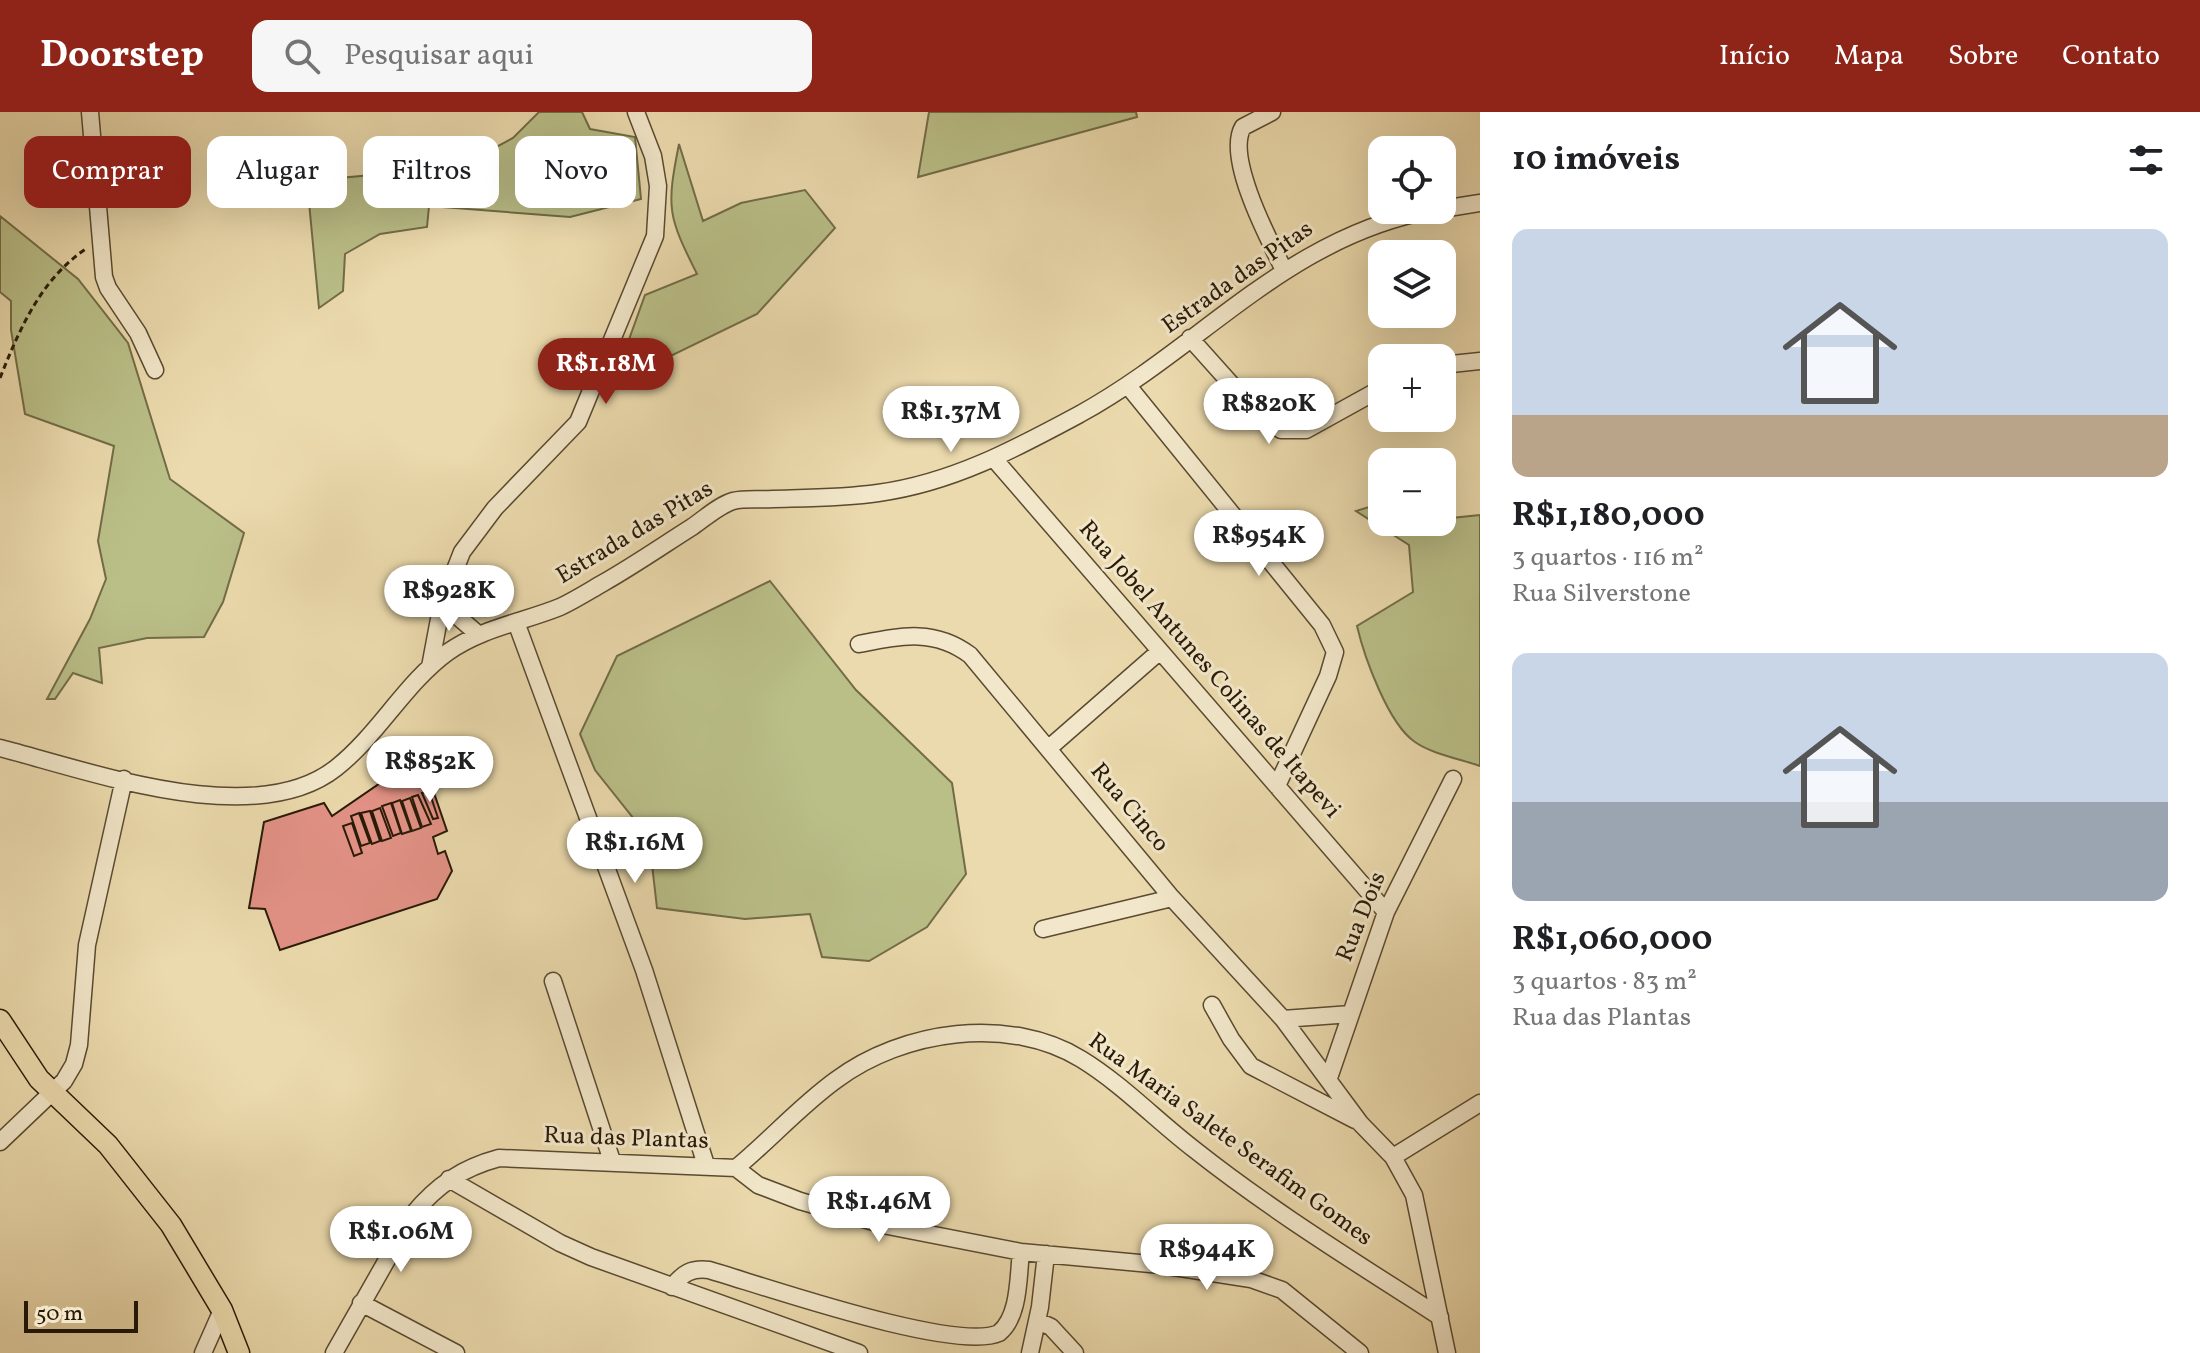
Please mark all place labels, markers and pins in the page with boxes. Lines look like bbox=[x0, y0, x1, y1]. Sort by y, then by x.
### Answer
pin: R$1.18M bbox=[532, 338, 680, 406]
pin: R$820K bbox=[1204, 378, 1334, 446]
pin: R$1.37M bbox=[877, 386, 1025, 454]
pin: R$954K bbox=[1194, 510, 1324, 578]
pin: R$928K bbox=[384, 565, 514, 633]
pin: R$852K bbox=[365, 736, 495, 804]
pin: R$1.16M bbox=[561, 817, 709, 885]
pin: R$1.46M bbox=[805, 1176, 953, 1244]
pin: R$1.06M bbox=[327, 1206, 475, 1274]
pin: R$944K bbox=[1142, 1224, 1272, 1292]

